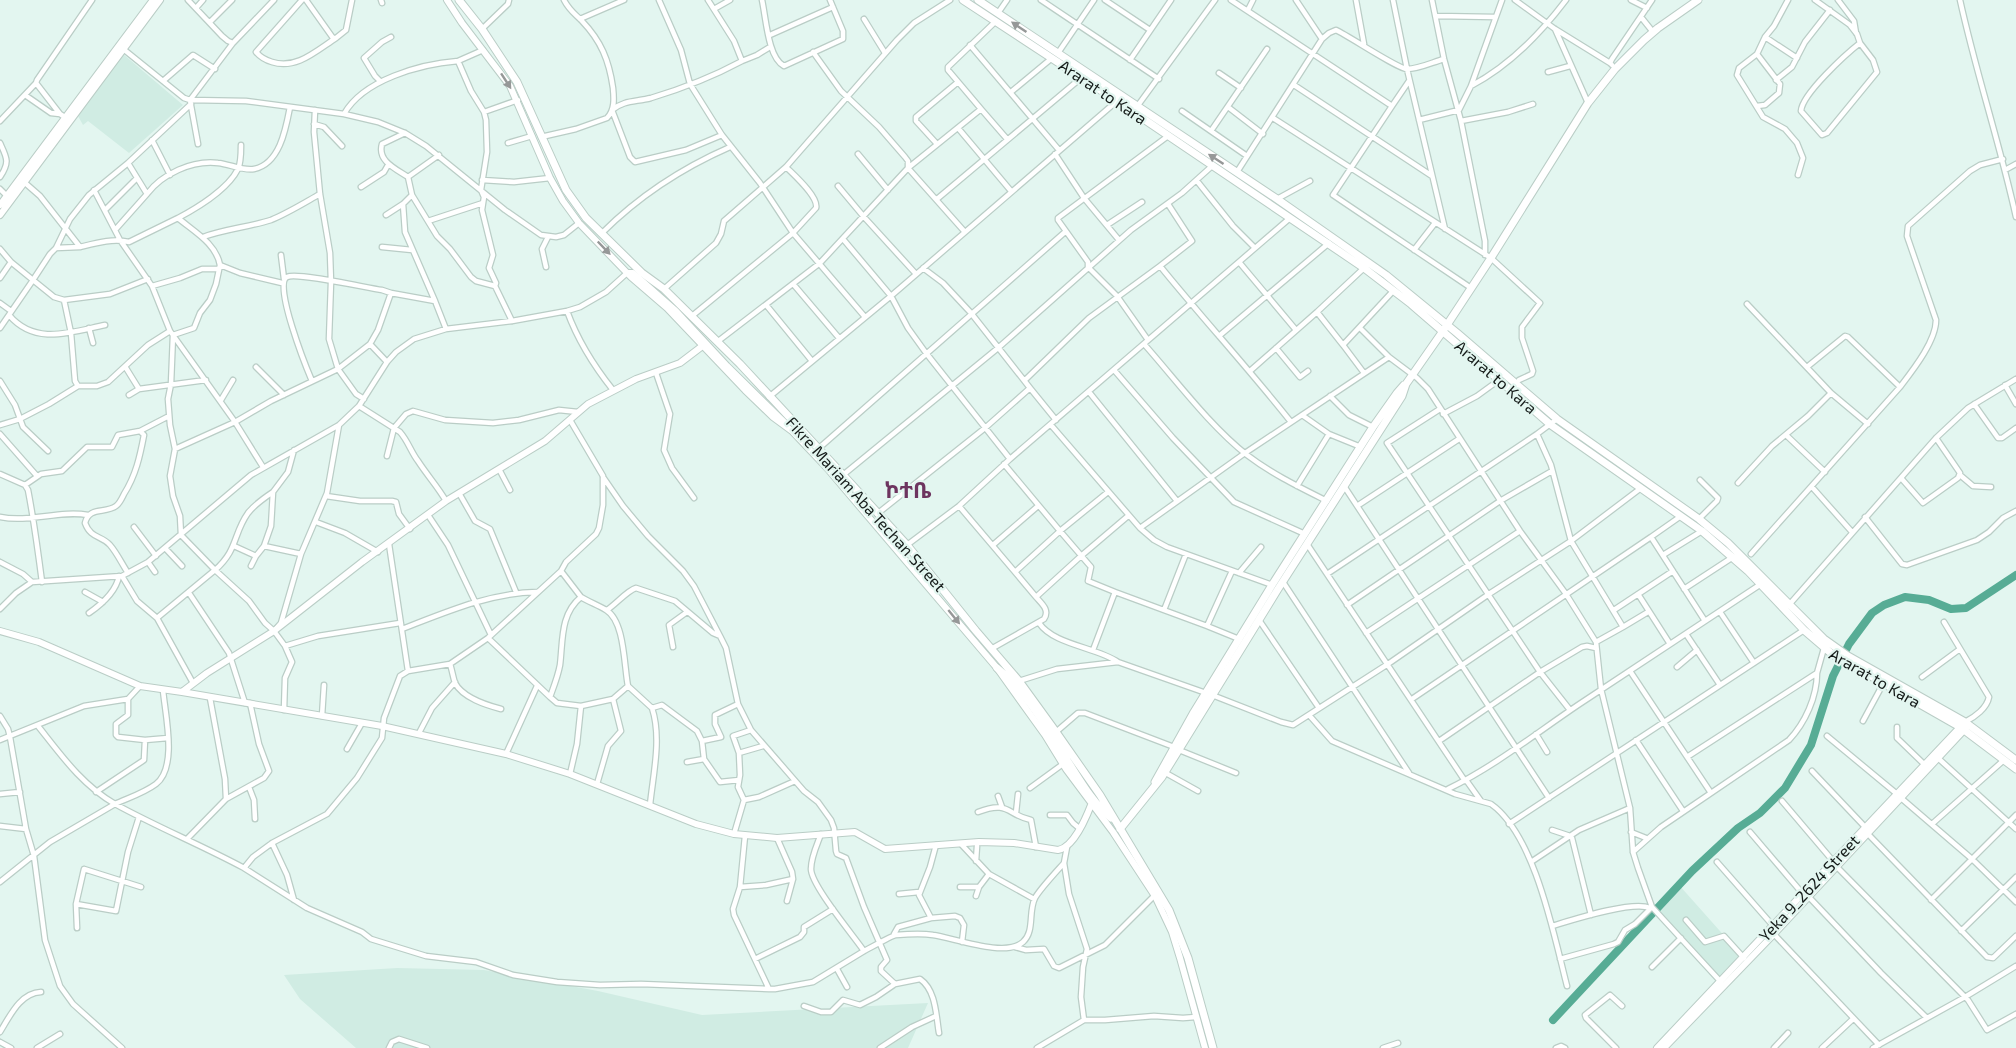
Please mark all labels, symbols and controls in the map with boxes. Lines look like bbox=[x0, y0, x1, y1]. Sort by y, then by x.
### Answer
one-way arrow bbox=[1011, 22, 1027, 33]
street label: Ararat to Kara bbox=[1056, 55, 1151, 128]
one-way arrow bbox=[501, 73, 512, 89]
one-way arrow bbox=[1208, 154, 1224, 165]
one-way arrow bbox=[596, 240, 610, 254]
street label: Ararat to Kara bbox=[1452, 336, 1541, 417]
street label: Fikre Mariam Aba Techan Street bbox=[783, 412, 950, 595]
district label: ኮተቤ bbox=[885, 476, 932, 502]
one-way arrow bbox=[947, 609, 960, 625]
street label: Ararat to Kara bbox=[1826, 644, 1924, 711]
street label: Yeka 9_2624 Street bbox=[1755, 831, 1863, 945]

